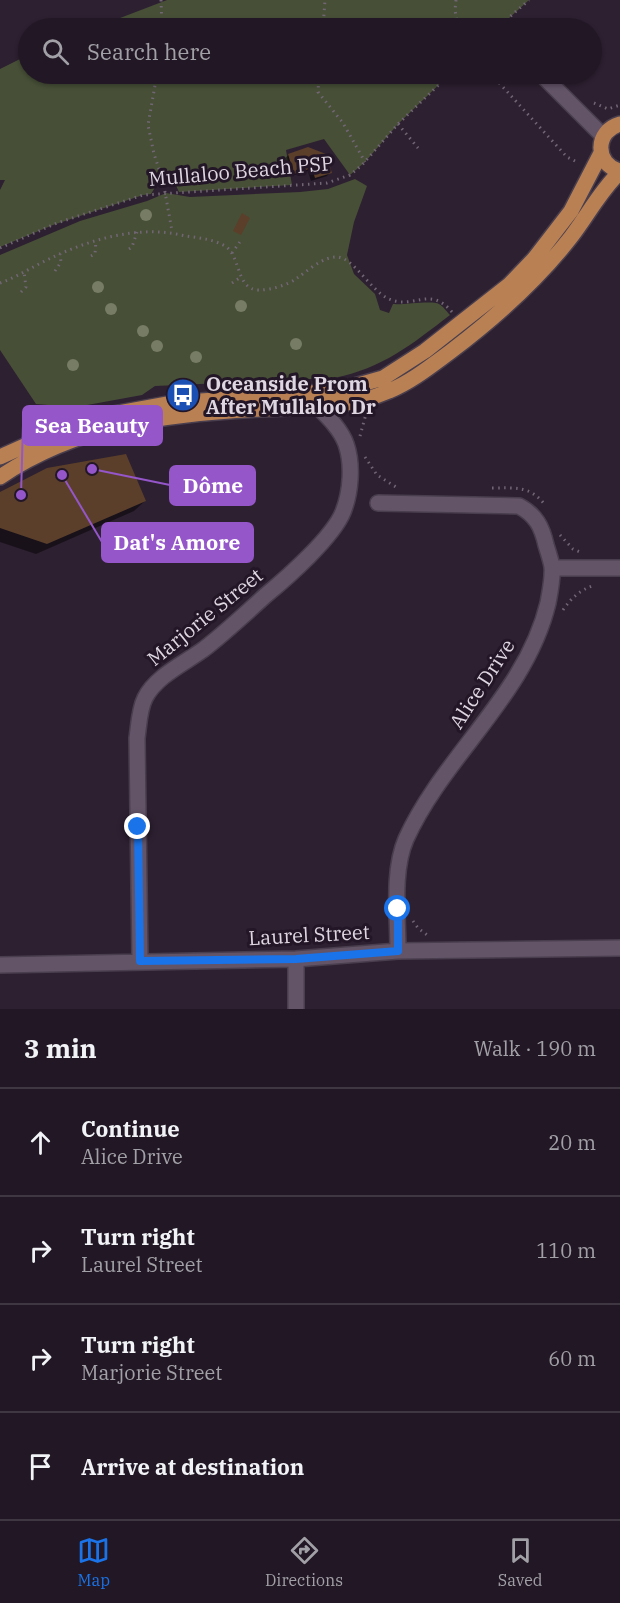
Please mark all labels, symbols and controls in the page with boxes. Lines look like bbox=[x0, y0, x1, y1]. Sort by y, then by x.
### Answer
search box bbox=[18, 18, 602, 84]
icon: search bbox=[39, 35, 72, 68]
text: Search here bbox=[87, 37, 211, 66]
street label: Mullaloo Beach PSP bbox=[147, 149, 335, 192]
place label: Oceanside Prom After Mullaloo Dr bbox=[206, 370, 376, 420]
bus stop icon: Oceanside Prom After Mullaloo Dr bbox=[165, 377, 201, 413]
callout: Sea Beauty bbox=[23, 406, 162, 445]
text: Sea Beauty bbox=[35, 411, 149, 439]
callout: Dôme bbox=[170, 466, 255, 505]
text: Dôme bbox=[183, 471, 243, 499]
callout: Dat's Amore bbox=[102, 523, 253, 562]
text: Dat's Amore bbox=[114, 528, 240, 556]
street label: Marjorie Street bbox=[141, 562, 268, 672]
street label: Alice Drive bbox=[443, 634, 521, 734]
route end bbox=[124, 813, 150, 839]
route start bbox=[384, 895, 410, 921]
street label: Laurel Street bbox=[248, 918, 370, 951]
text: 3 min bbox=[24, 1031, 97, 1065]
text: Walk · 190 m bbox=[474, 1035, 596, 1062]
text: Continue bbox=[81, 1114, 180, 1143]
icon: ahead bbox=[24, 1126, 57, 1159]
text: 20 m bbox=[548, 1129, 596, 1156]
text: Alice Drive bbox=[81, 1143, 183, 1170]
text: Turn right bbox=[81, 1222, 195, 1251]
icon: right bbox=[24, 1234, 57, 1267]
text: 110 m bbox=[536, 1237, 596, 1264]
text: Laurel Street bbox=[81, 1251, 202, 1278]
text: Turn right bbox=[81, 1330, 195, 1359]
icon: right bbox=[24, 1342, 57, 1375]
text: 60 m bbox=[548, 1345, 596, 1372]
text: Marjorie Street bbox=[81, 1359, 222, 1386]
icon: arrive bbox=[24, 1450, 57, 1483]
text: Arrive at destination bbox=[81, 1452, 304, 1481]
tab: Map bbox=[77, 1534, 110, 1590]
tab: Directions bbox=[265, 1534, 343, 1590]
tab: Saved bbox=[498, 1534, 543, 1590]

